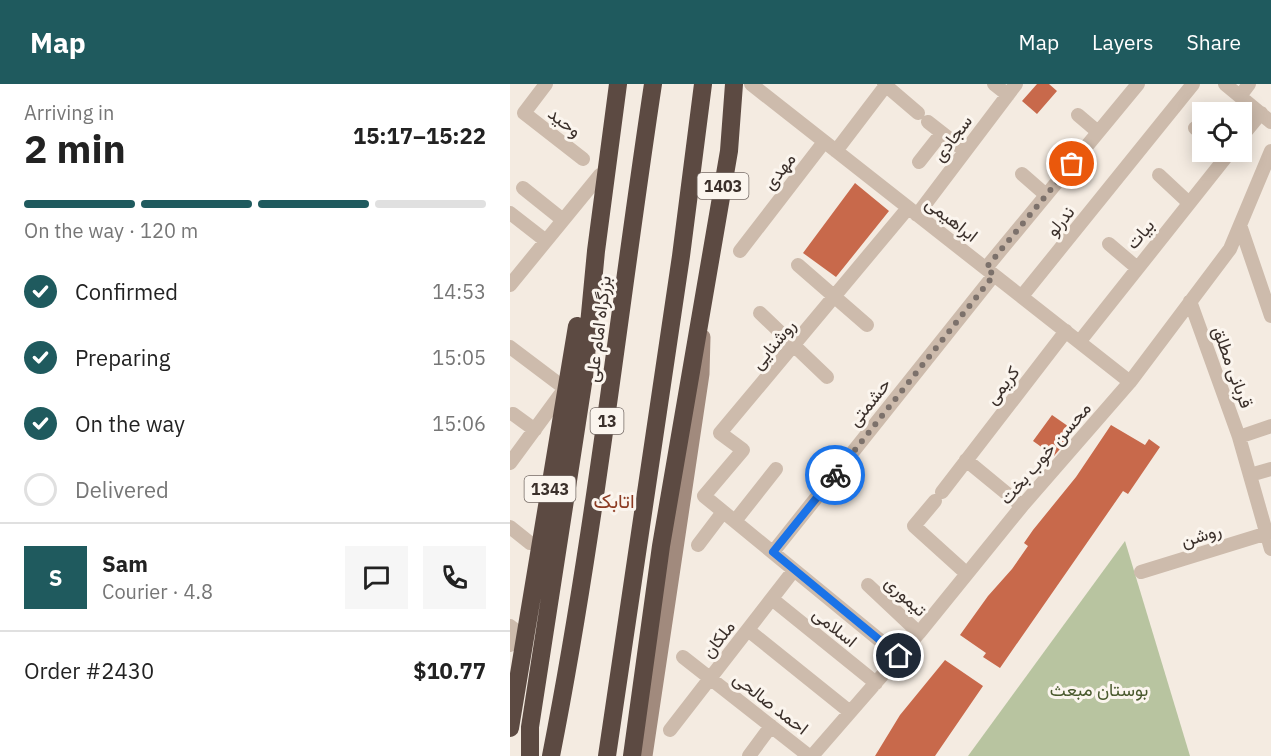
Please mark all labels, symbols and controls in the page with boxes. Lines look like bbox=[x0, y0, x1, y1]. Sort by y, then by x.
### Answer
text: Map bbox=[30, 24, 86, 61]
text: Map bbox=[1019, 28, 1059, 56]
text: Layers bbox=[1092, 28, 1154, 56]
text: Share bbox=[1187, 28, 1241, 56]
text: Arriving in bbox=[24, 99, 114, 126]
street label: وحید bbox=[544, 102, 586, 142]
map controls bbox=[1192, 102, 1252, 162]
button: locate bbox=[1192, 102, 1252, 162]
street label: سجادی bbox=[927, 110, 977, 166]
text: 15:17–15:22 bbox=[353, 121, 486, 150]
text: 2 min bbox=[24, 123, 126, 174]
pin bbox=[1046, 138, 1097, 189]
icon: bag bbox=[1055, 147, 1088, 180]
street label: مهدی bbox=[757, 148, 801, 194]
road number: 1403 bbox=[698, 173, 748, 199]
street label: ابراهیمی bbox=[921, 191, 983, 247]
street label: ندرلو bbox=[1041, 201, 1079, 241]
street label: بیات bbox=[1121, 214, 1159, 254]
text: On the way · 120 m bbox=[24, 217, 198, 244]
street label: بزرگراه امام علی bbox=[580, 274, 617, 384]
icon: check bbox=[24, 275, 57, 308]
text: Confirmed bbox=[75, 277, 178, 306]
text: 14:53 bbox=[432, 278, 486, 305]
street label: روشنایی bbox=[745, 314, 801, 374]
street label: قربانی مطلق bbox=[1208, 323, 1258, 411]
icon: check bbox=[24, 341, 57, 374]
text: Preparing bbox=[75, 343, 170, 372]
text: 15:05 bbox=[432, 344, 486, 371]
street label: کریمی bbox=[980, 361, 1024, 409]
street label: حشمتی bbox=[843, 373, 895, 431]
street label: محسن خوب بخت bbox=[994, 397, 1096, 509]
icon: check bbox=[24, 407, 57, 440]
road number: 13 bbox=[590, 408, 624, 434]
text: On the way bbox=[75, 409, 185, 438]
text: 15:06 bbox=[432, 410, 486, 437]
courier bbox=[805, 445, 865, 505]
icon: bike bbox=[819, 459, 852, 492]
text: Delivered bbox=[75, 475, 169, 504]
road number: 1343 bbox=[525, 476, 576, 502]
district label: اتابک bbox=[593, 487, 635, 514]
street label: روشن bbox=[1178, 518, 1224, 552]
button: chat bbox=[345, 546, 408, 609]
button: phone bbox=[423, 546, 486, 609]
text: Sam bbox=[102, 549, 148, 578]
text: S bbox=[49, 563, 62, 592]
street label: تیموری bbox=[880, 571, 932, 621]
text: Courier · 4.8 bbox=[102, 578, 213, 605]
street label: اسلامی bbox=[808, 602, 862, 652]
street label: ملکان bbox=[696, 616, 740, 662]
pin bbox=[873, 630, 924, 681]
icon: home bbox=[882, 639, 915, 672]
text: Order #2430 bbox=[24, 656, 154, 685]
text: $10.77 bbox=[413, 656, 486, 685]
street label: احمد صالحی bbox=[729, 666, 813, 740]
park label: بوستان مبعث bbox=[1050, 678, 1148, 701]

